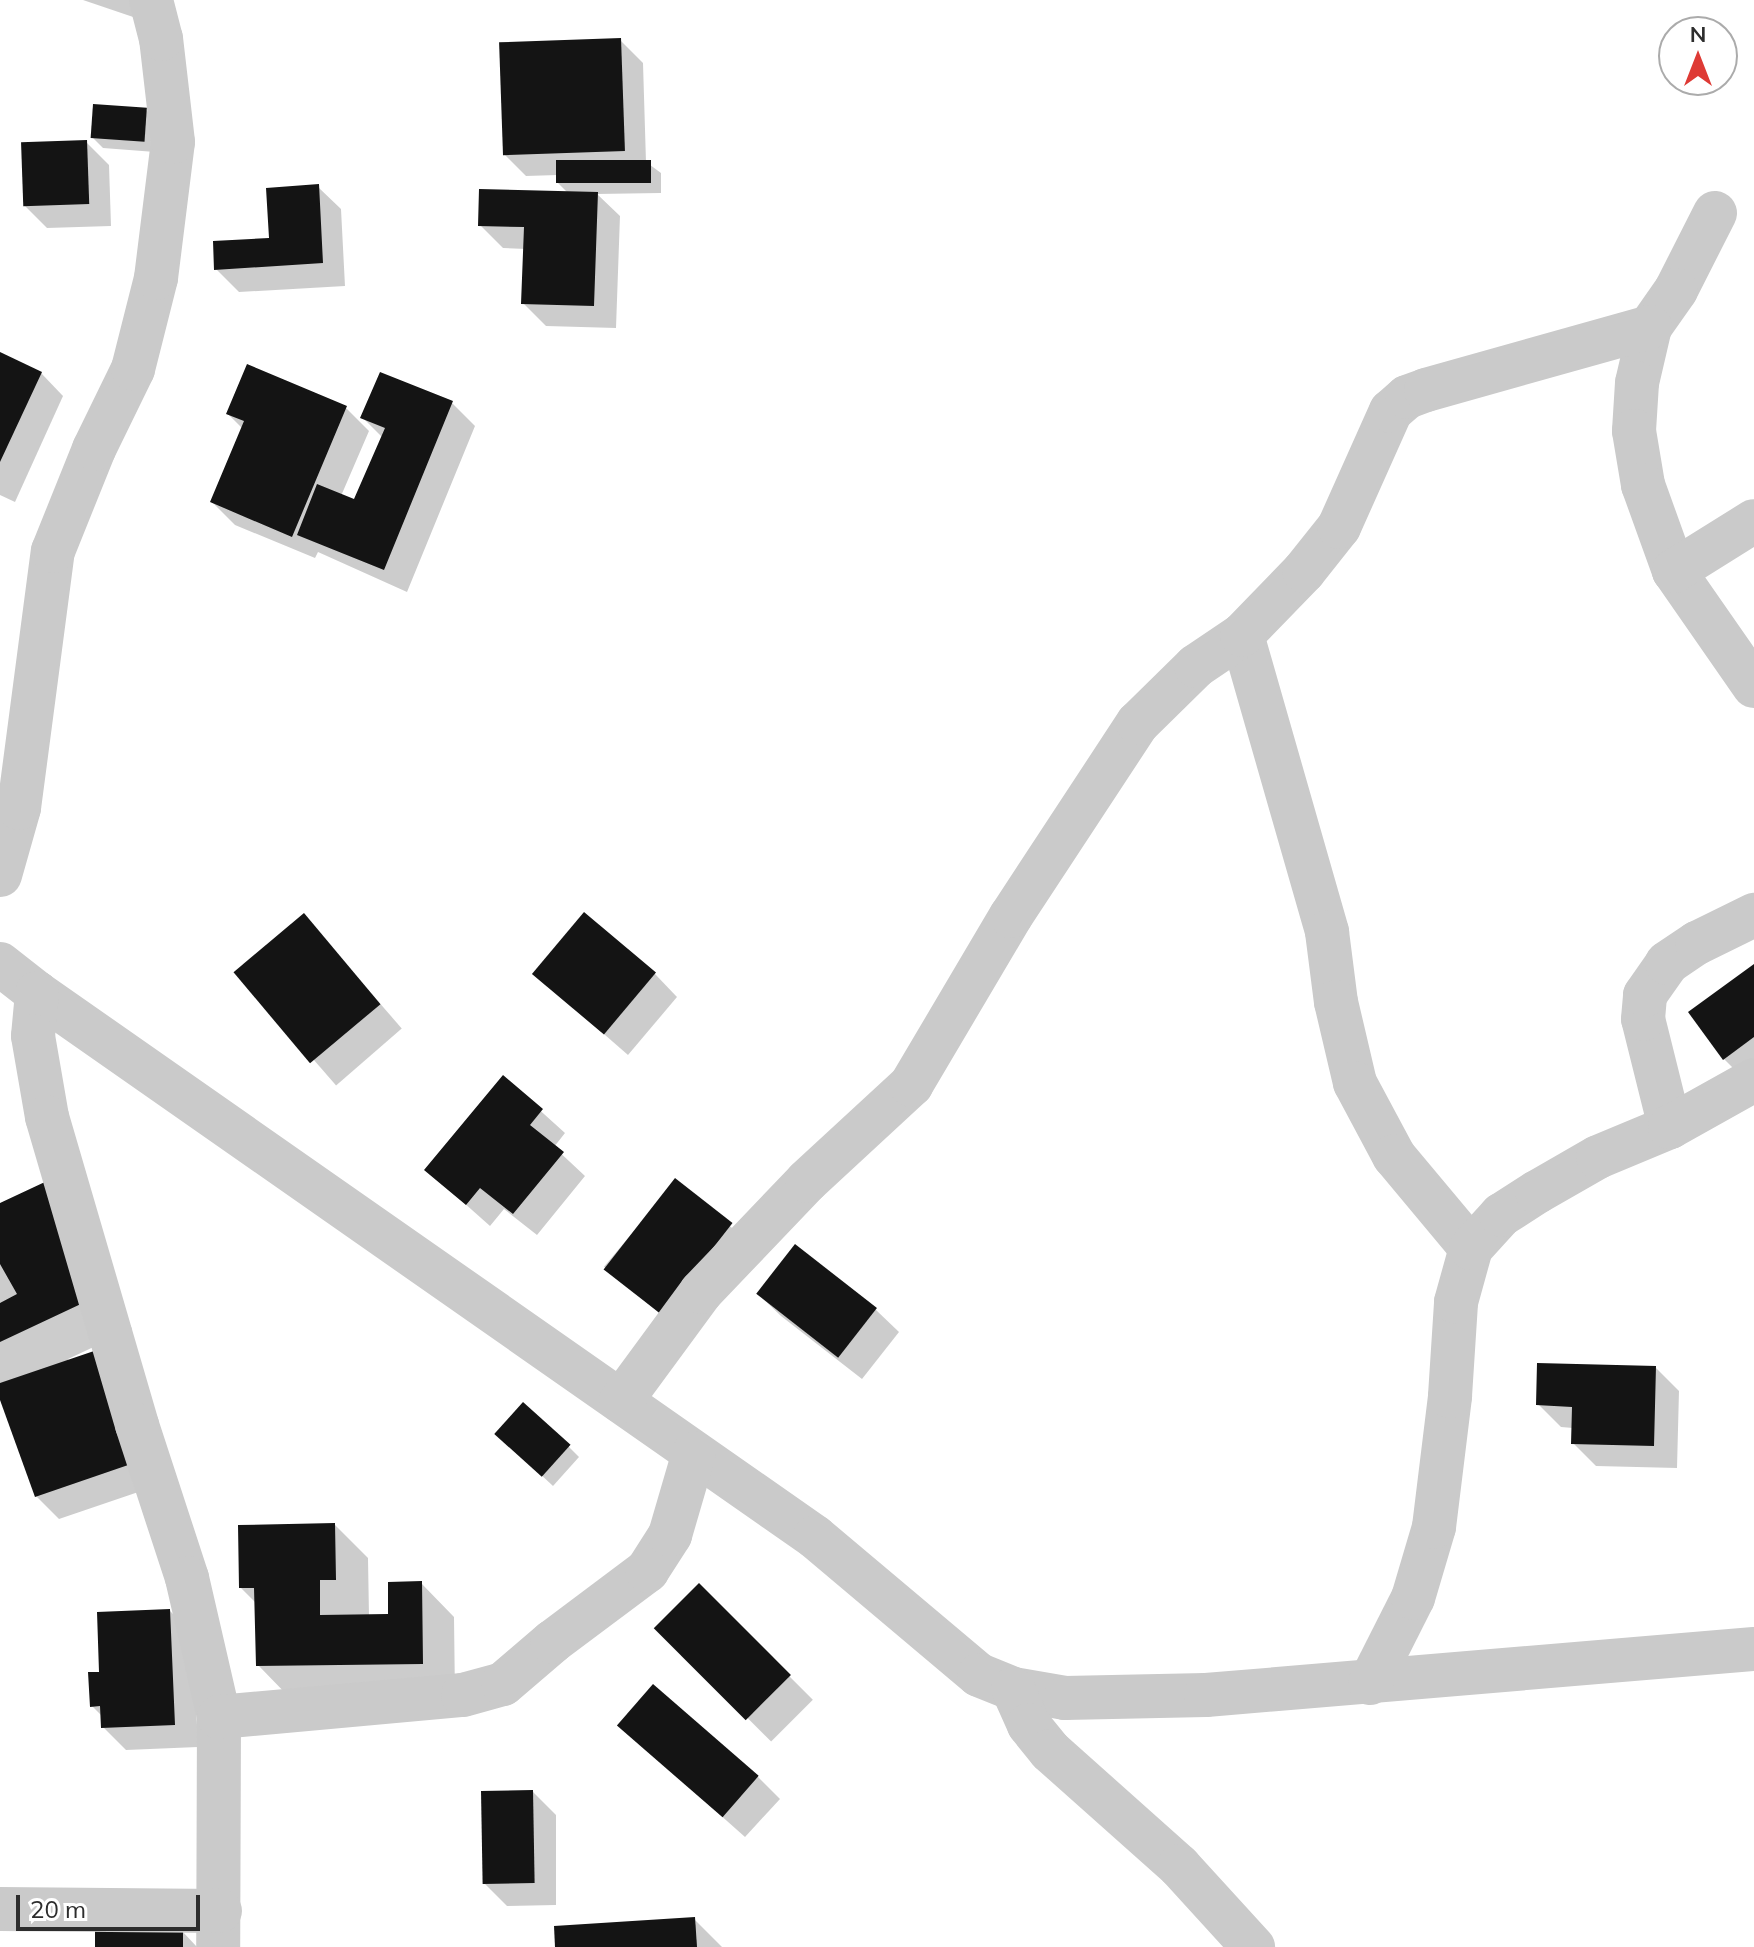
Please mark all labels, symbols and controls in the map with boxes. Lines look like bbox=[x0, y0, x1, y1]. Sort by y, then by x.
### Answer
north arrow bbox=[1658, 16, 1738, 96]
text: N bbox=[1690, 20, 1706, 48]
scale bar bbox=[20, 1879, 204, 1929]
text: 20 m bbox=[30, 1894, 86, 1924]

